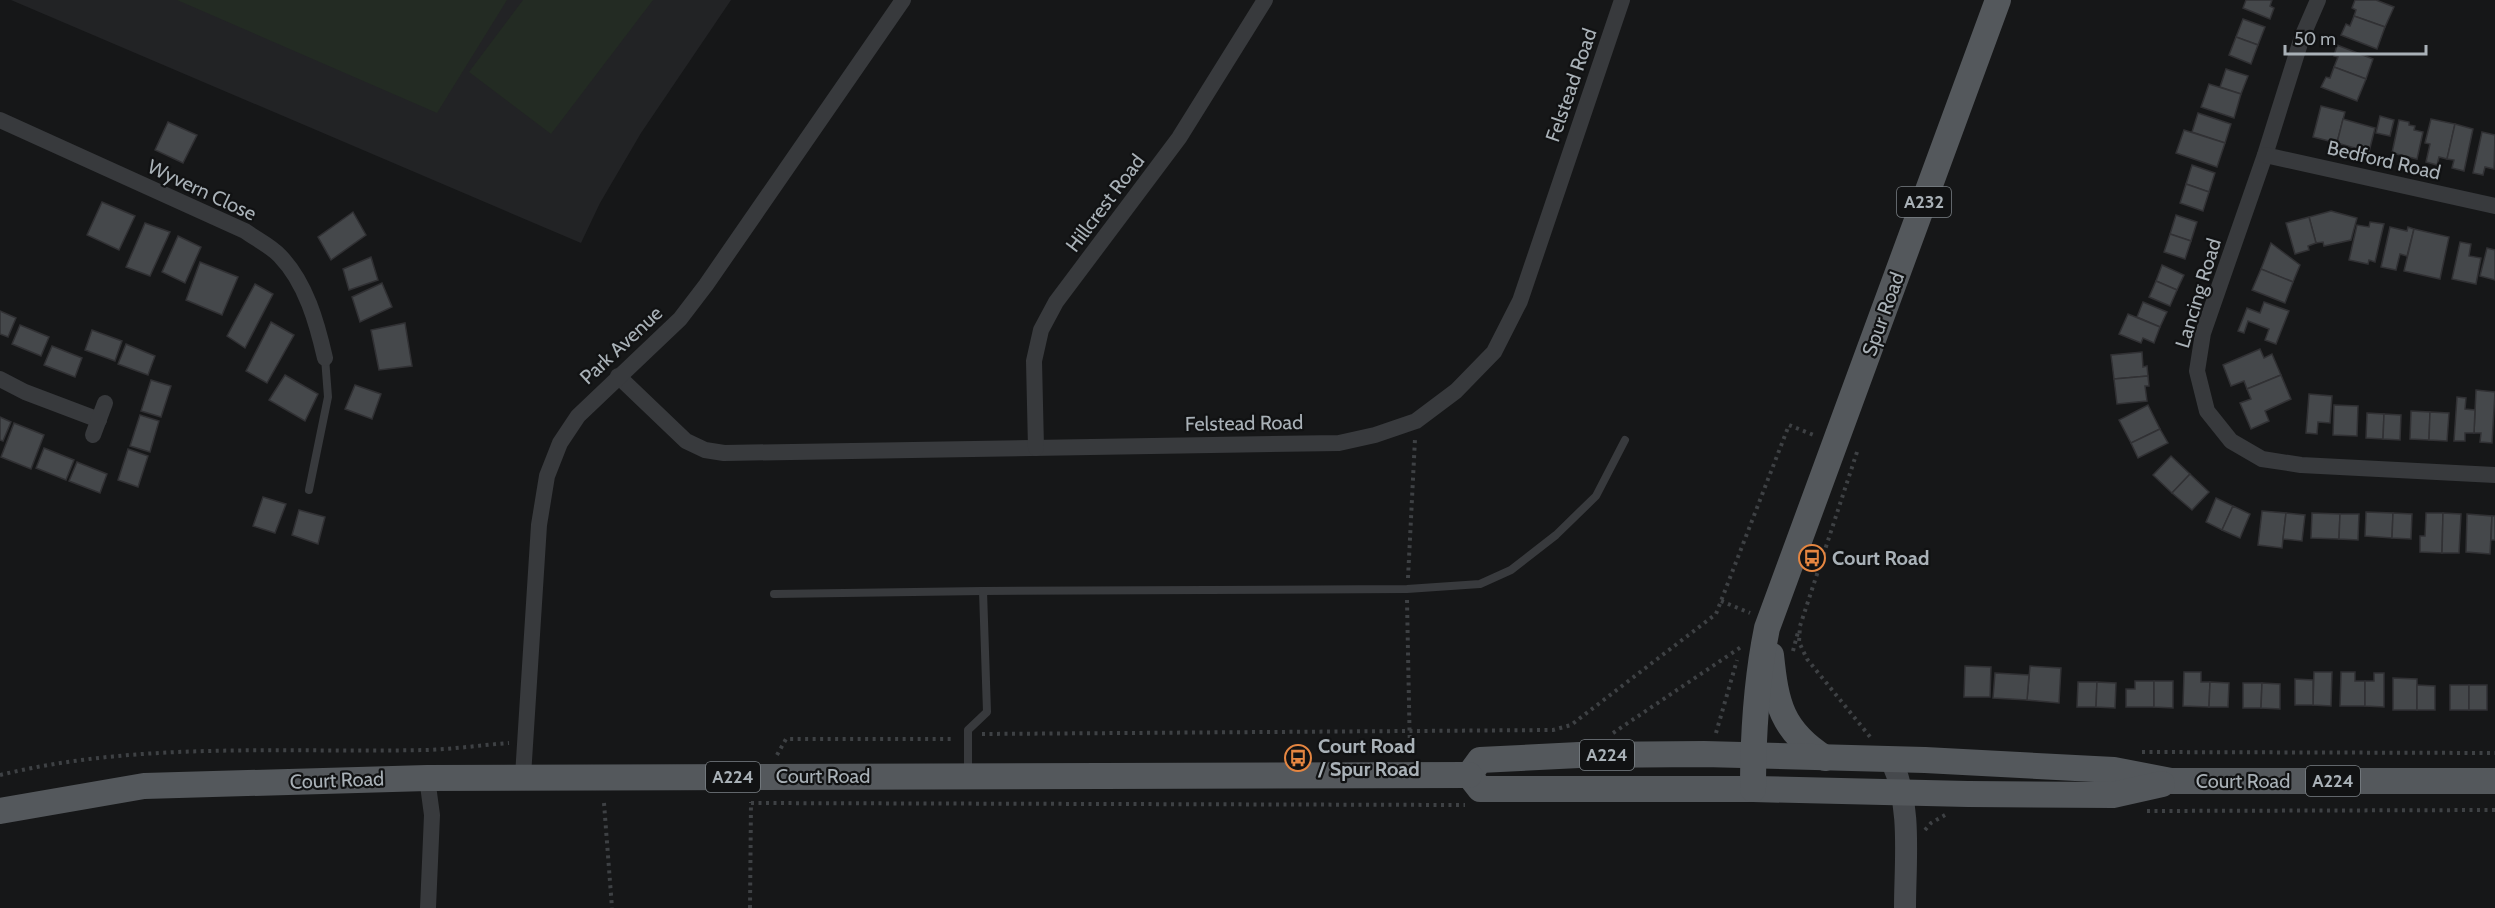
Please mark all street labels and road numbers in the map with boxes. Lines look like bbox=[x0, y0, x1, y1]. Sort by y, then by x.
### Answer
street label: Felstead Road bbox=[1540, 25, 1602, 145]
street label: Bedford Road bbox=[2325, 135, 2443, 185]
street label: Hillcrest Road bbox=[1061, 150, 1149, 256]
street label: Wyvern Close bbox=[144, 154, 260, 226]
road number: A232 bbox=[1897, 187, 1951, 217]
street label: Lancing Road bbox=[2170, 235, 2226, 351]
street label: Spur Road bbox=[1857, 269, 1909, 359]
street label: Park Avenue bbox=[575, 301, 667, 389]
street label: Felstead Road bbox=[1185, 410, 1303, 436]
road number: A224 bbox=[1580, 740, 1634, 770]
road number: A224 bbox=[706, 762, 760, 792]
street label: Court Road bbox=[776, 764, 870, 788]
street label: Court Road bbox=[289, 766, 385, 794]
road number: A224 bbox=[2306, 766, 2360, 796]
street label: Court Road bbox=[2196, 769, 2290, 793]

